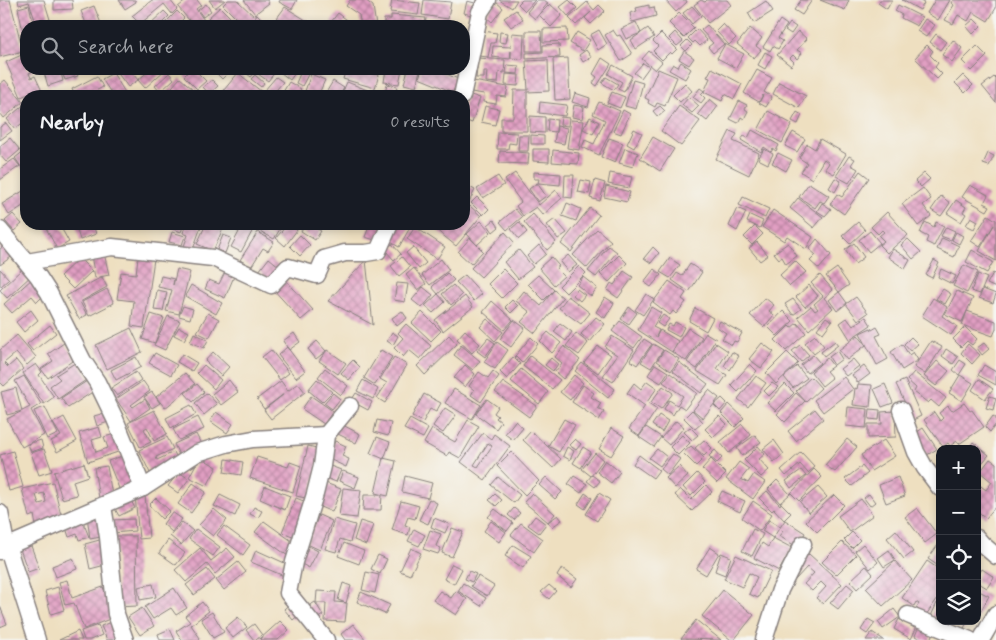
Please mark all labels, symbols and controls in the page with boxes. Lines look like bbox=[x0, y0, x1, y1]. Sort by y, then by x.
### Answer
search box bbox=[20, 20, 470, 75]
icon: search bbox=[38, 34, 66, 62]
text: Search here bbox=[78, 35, 174, 60]
text: Nearby bbox=[40, 109, 104, 137]
text: 0 results bbox=[390, 112, 450, 133]
map controls bbox=[936, 445, 981, 625]
button: + bbox=[936, 445, 981, 490]
button: − bbox=[936, 490, 981, 535]
button: locate bbox=[936, 535, 981, 580]
button: layers bbox=[936, 580, 981, 625]

